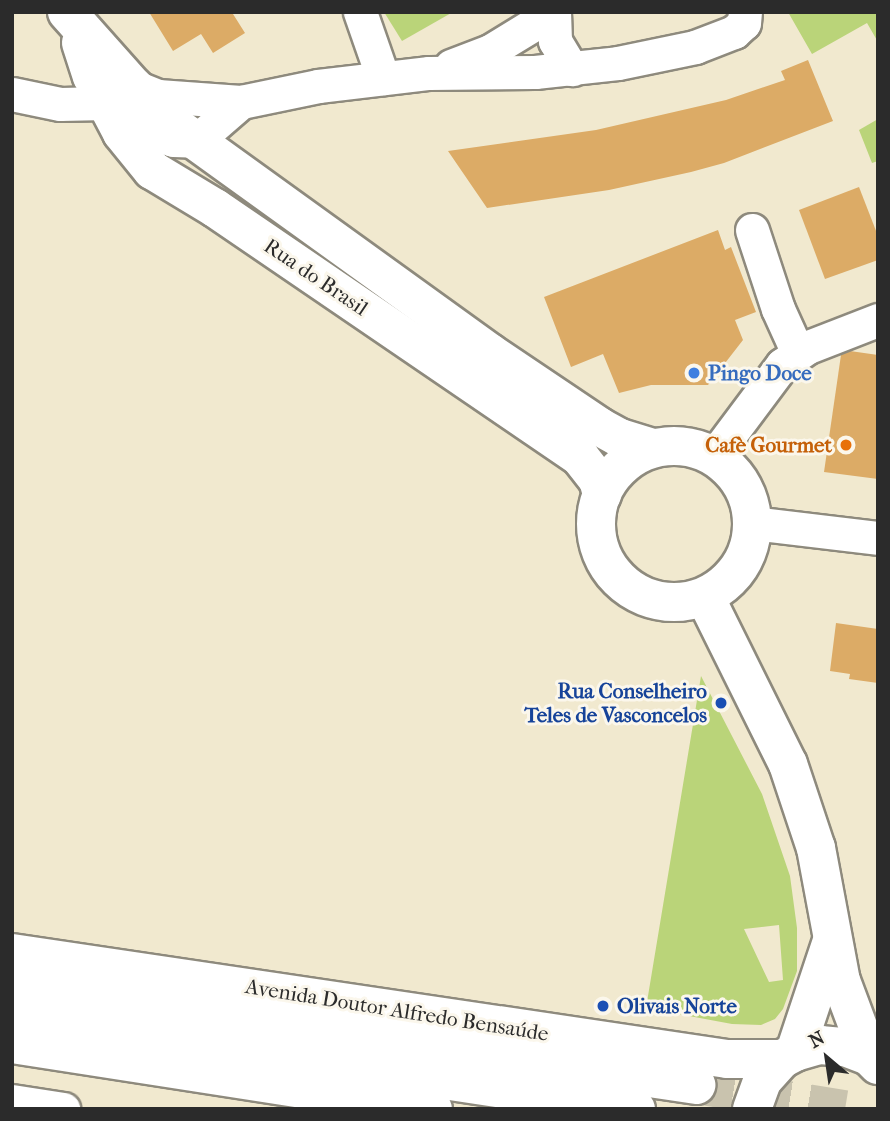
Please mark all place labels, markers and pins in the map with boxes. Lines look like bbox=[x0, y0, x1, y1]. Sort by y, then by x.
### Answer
place label: Pingo Doce bbox=[708, 360, 812, 386]
marker: Pingo Doce bbox=[686, 365, 702, 381]
place label: Cafè Gourmet bbox=[705, 432, 832, 458]
marker: Cafè Gourmet bbox=[838, 437, 854, 453]
place label: Rua Conselheiro Teles de Vasconcelos bbox=[524, 678, 707, 728]
marker: Rua Conselheiro Teles de Vasconcelos bbox=[713, 695, 729, 711]
place label: Olivais Norte bbox=[617, 993, 737, 1019]
marker: Olivais Norte bbox=[595, 998, 611, 1014]

